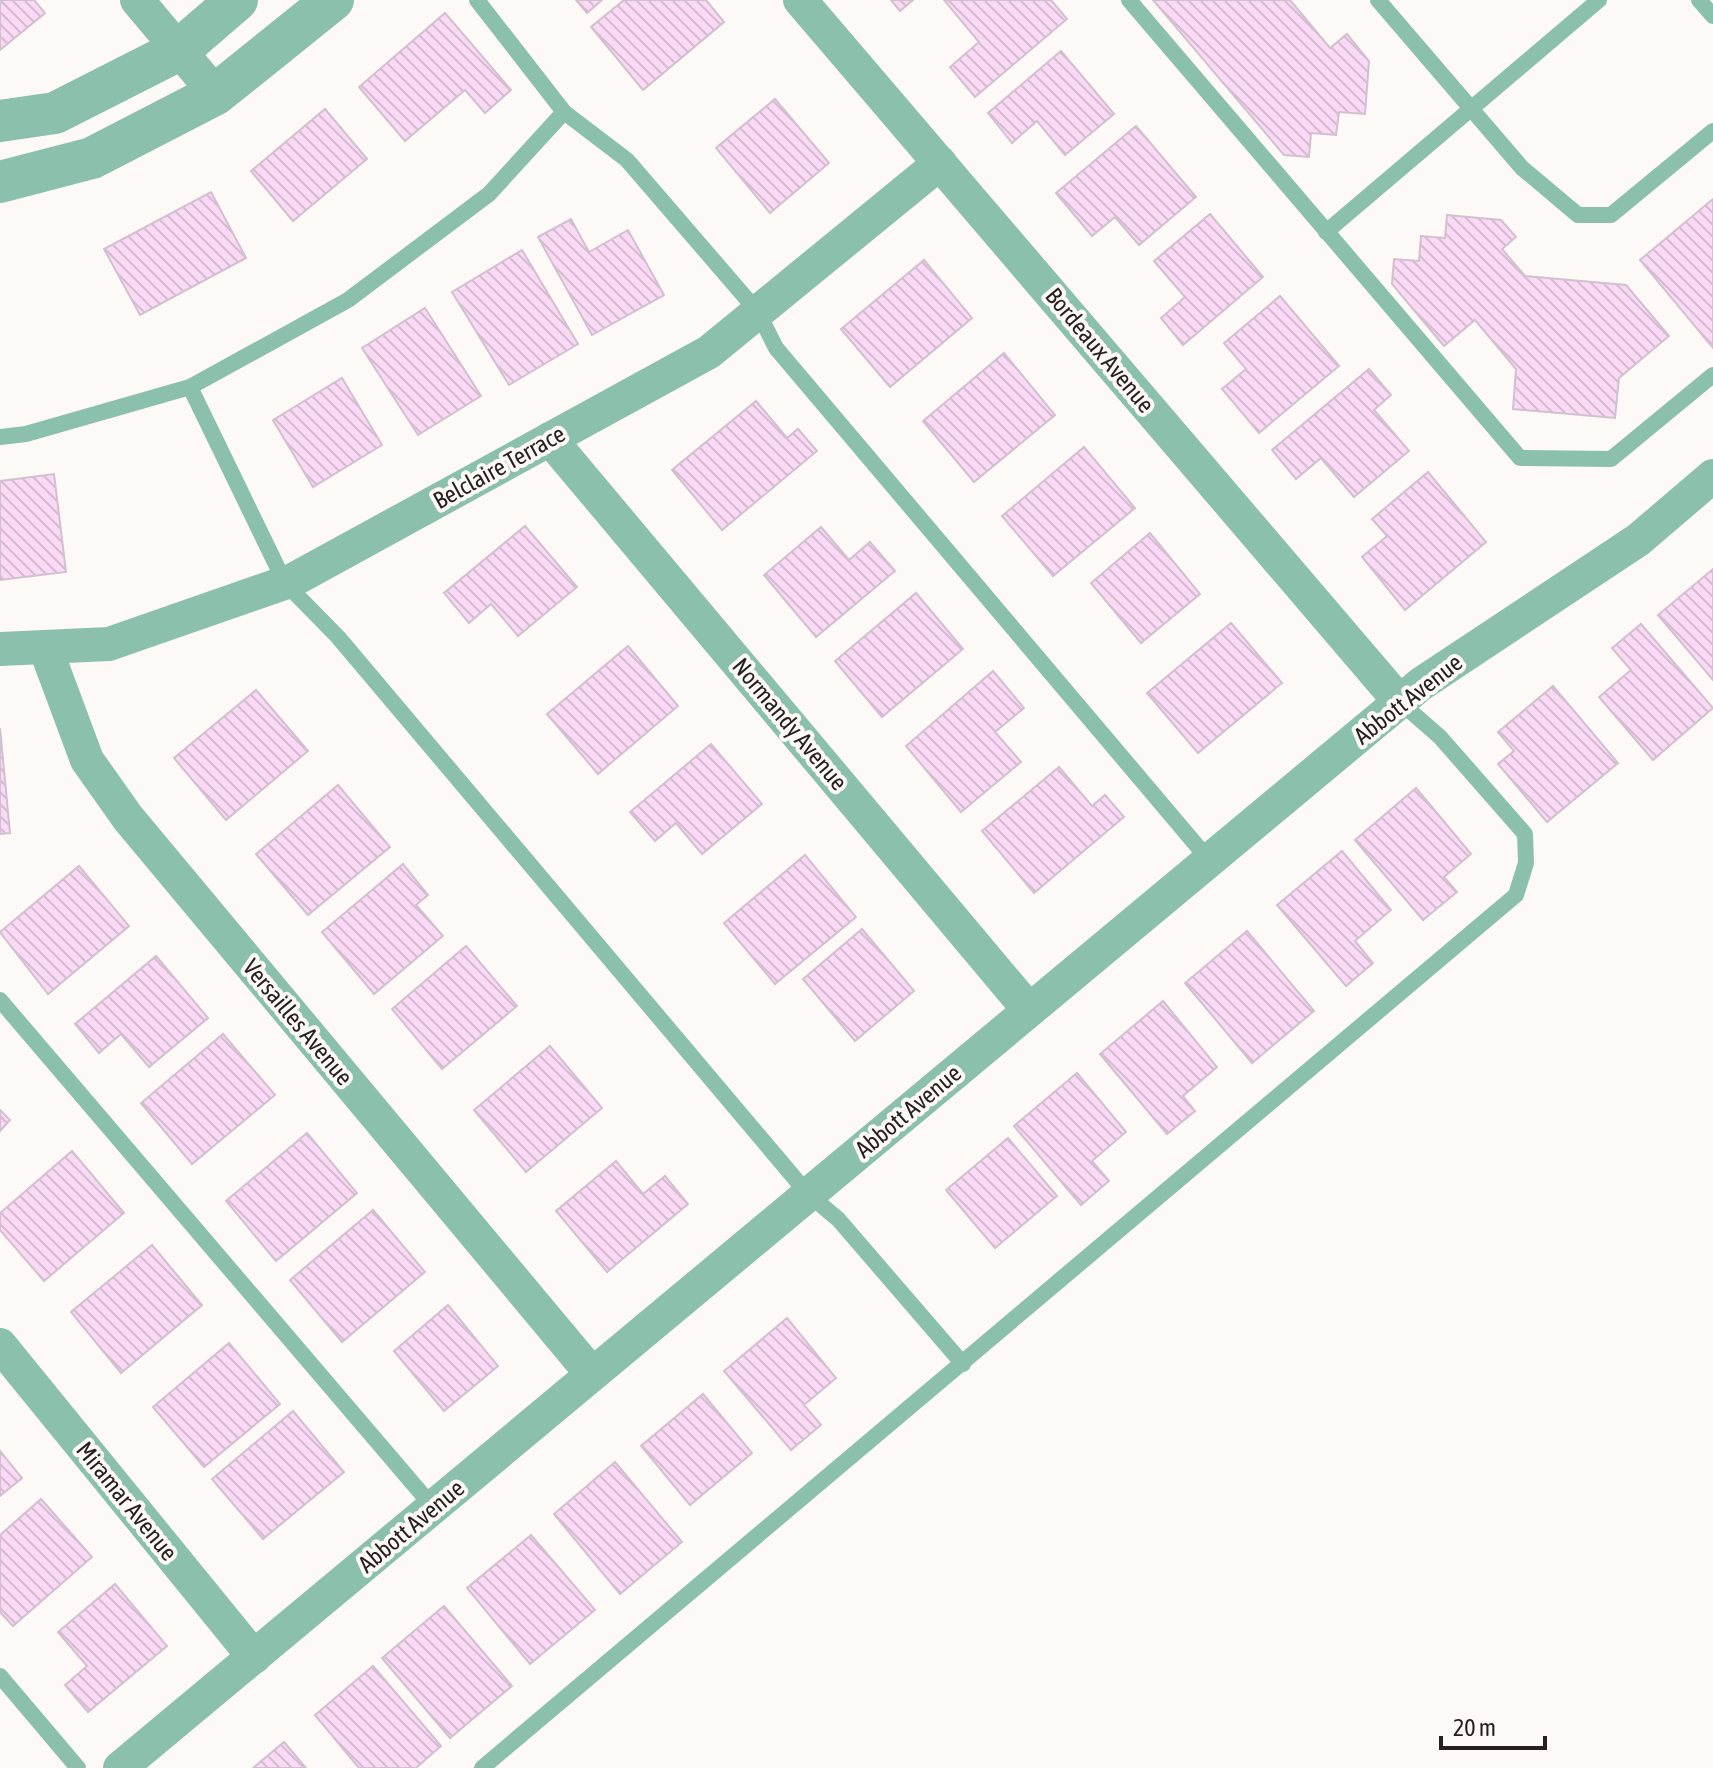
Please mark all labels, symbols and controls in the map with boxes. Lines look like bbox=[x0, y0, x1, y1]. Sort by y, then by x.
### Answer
street label: Bordeaux Avenue bbox=[1040, 282, 1160, 418]
street label: Belclaire Terrace bbox=[429, 420, 569, 514]
street label: Abbott Avenue bbox=[1349, 649, 1467, 749]
street label: Normandy Avenue bbox=[727, 653, 853, 795]
street label: Versailles Avenue bbox=[238, 954, 358, 1090]
street label: Abbott Avenue bbox=[850, 1059, 966, 1163]
street label: Miramar Avenue bbox=[71, 1436, 183, 1566]
street label: Abbott Avenue bbox=[353, 1474, 469, 1578]
scale bar bbox=[1441, 1700, 1545, 1750]
text: 20 m bbox=[1453, 1714, 1496, 1741]

